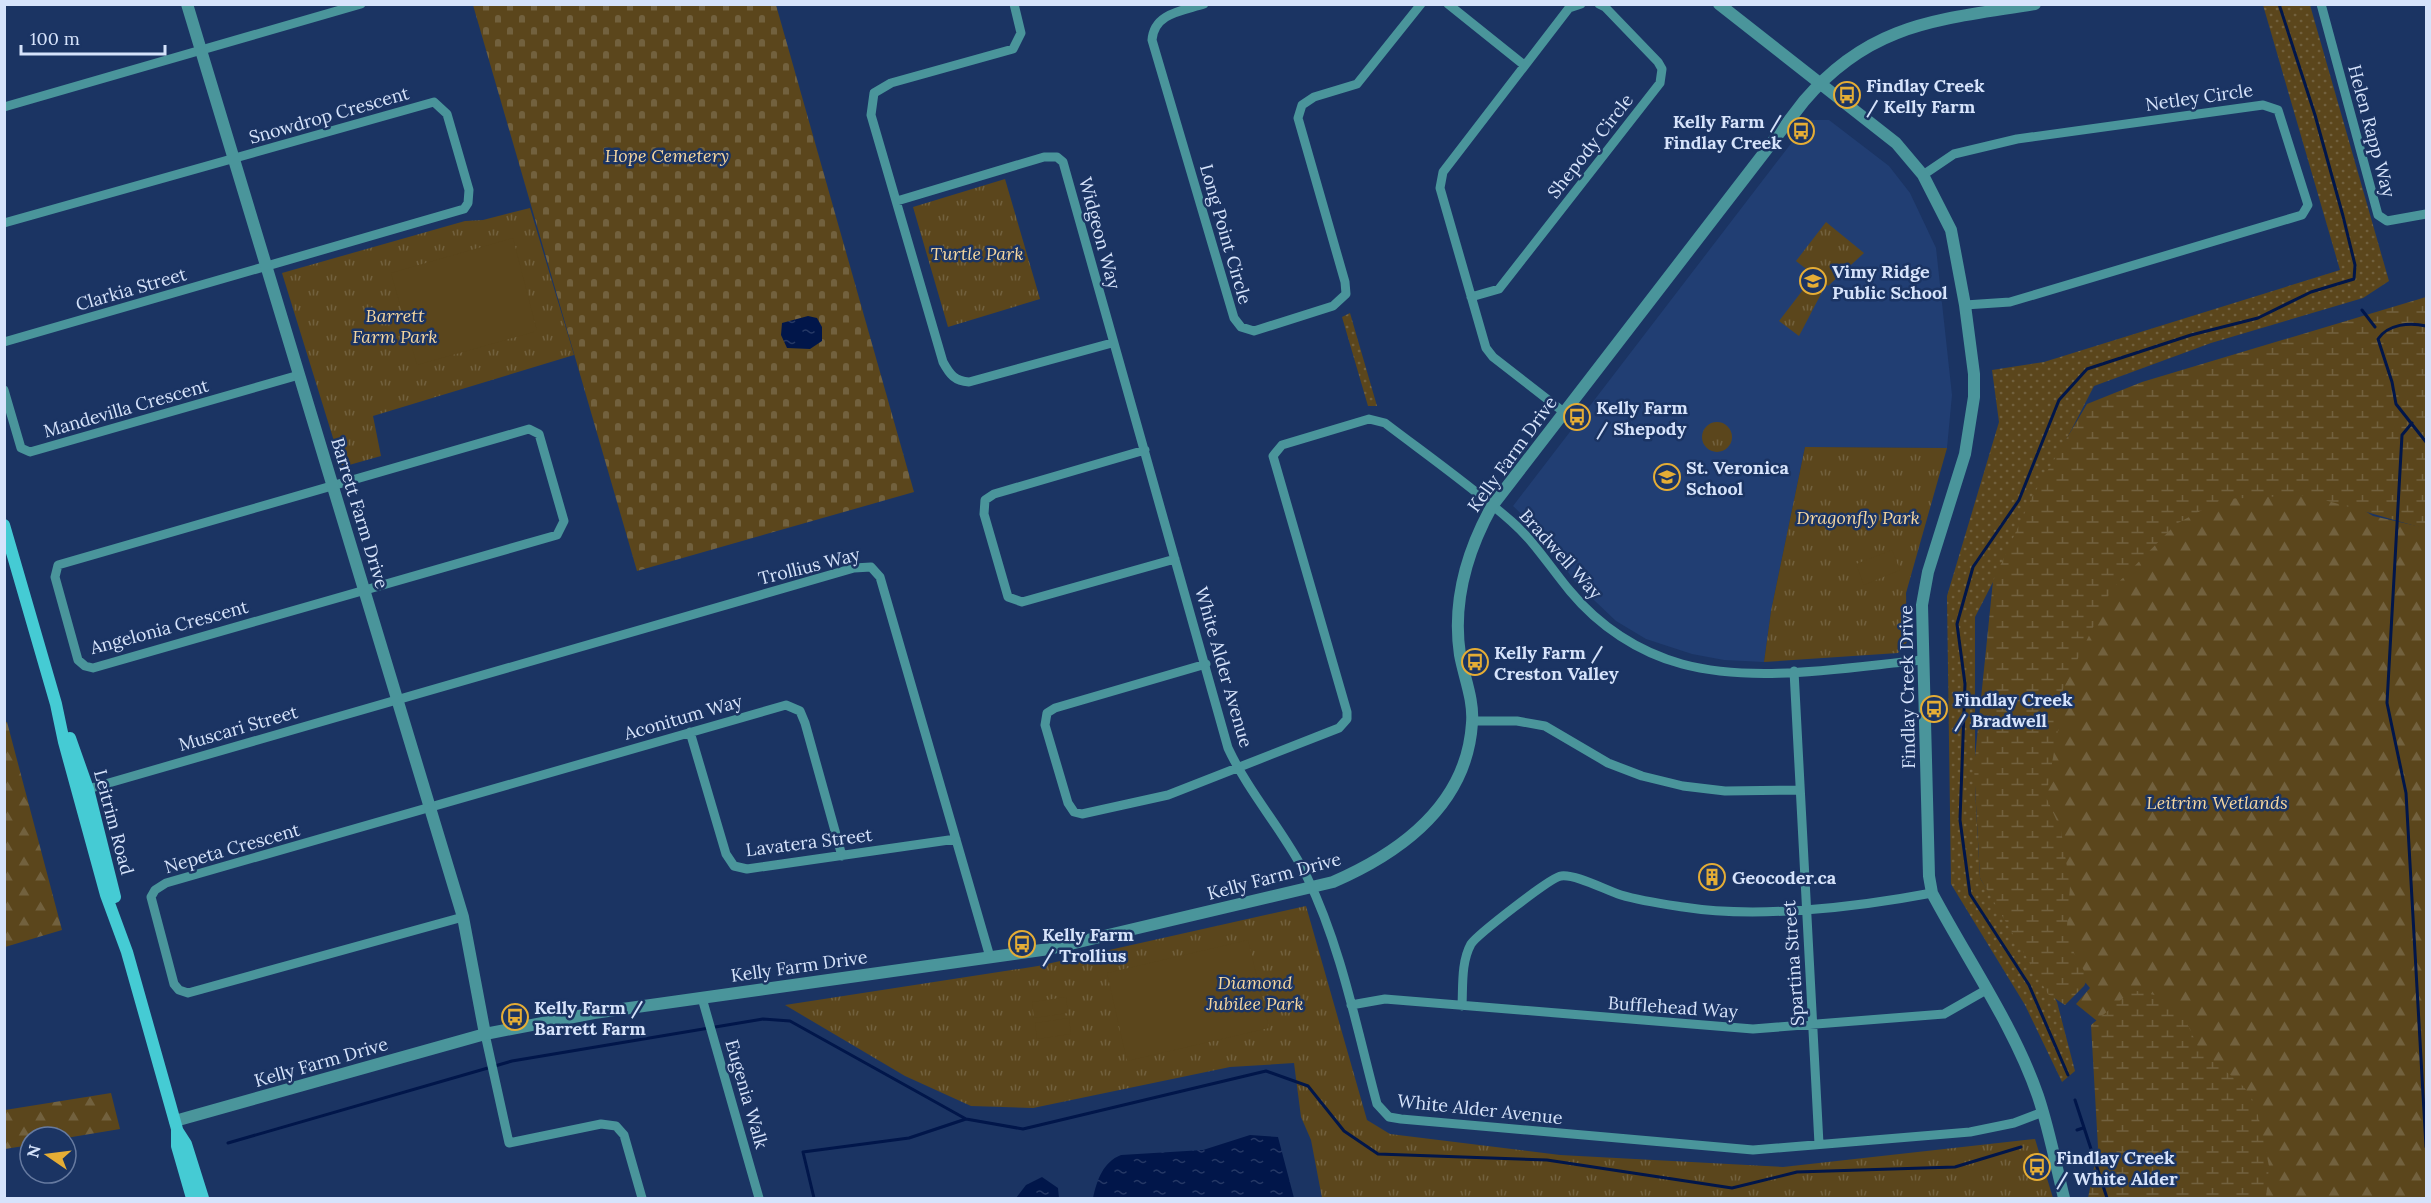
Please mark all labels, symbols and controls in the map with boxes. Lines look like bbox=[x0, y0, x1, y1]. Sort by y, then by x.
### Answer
scale bar bbox=[21, 18, 165, 56]
text: 100 m bbox=[30, 27, 80, 50]
street label: Helen Rapp Way bbox=[2343, 62, 2401, 200]
place label: Findlay Creek / Kelly Farm bbox=[1866, 74, 1985, 118]
street label: Netley Circle bbox=[2144, 78, 2255, 116]
bus stop icon: Findlay Creek / Kelly Farm bbox=[1832, 80, 1862, 110]
street label: Snowdrop Crescent bbox=[246, 81, 412, 149]
street label: Shepody Circle bbox=[1542, 89, 1638, 203]
place label: Kelly Farm / Findlay Creek bbox=[1663, 110, 1782, 154]
bus stop icon: Kelly Farm / Findlay Creek bbox=[1786, 116, 1816, 146]
park label: Hope Cemetery bbox=[605, 144, 729, 167]
street label: Long Point Circle bbox=[1195, 161, 1257, 307]
street label: Widgeon Way bbox=[1074, 174, 1126, 292]
park label: Turtle Park bbox=[930, 242, 1024, 265]
place label: Vimy Ridge Public School bbox=[1832, 260, 1948, 304]
street label: Clarkia Street bbox=[73, 262, 189, 316]
school or university icon: Vimy Ridge Public School bbox=[1798, 266, 1828, 296]
park label: Barrett Farm Park bbox=[352, 304, 438, 348]
street label: Mandevilla Crescent bbox=[41, 373, 211, 443]
street label: Kelly Farm Drive bbox=[1462, 391, 1562, 516]
place label: Kelly Farm / Shepody bbox=[1596, 396, 1688, 440]
bus stop icon: Kelly Farm / Shepody bbox=[1562, 402, 1592, 432]
street label: Barrett Farm Drive bbox=[326, 435, 394, 591]
place label: St. Veronica School bbox=[1686, 456, 1789, 500]
school or university icon: St. Veronica School bbox=[1652, 462, 1682, 492]
street label: Bradwell Way bbox=[1515, 504, 1608, 604]
park label: Dragonfly Park bbox=[1796, 506, 1920, 529]
street label: Trollius Way bbox=[756, 542, 863, 590]
street label: White Alder Avenue bbox=[1190, 584, 1258, 750]
street label: Angelonia Crescent bbox=[87, 595, 251, 659]
street label: Findlay Creek Drive bbox=[1894, 605, 1920, 769]
place label: Kelly Farm / Creston Valley bbox=[1494, 641, 1619, 685]
bus stop icon: Kelly Farm / Creston Valley bbox=[1460, 647, 1490, 677]
place label: Findlay Creek / Bradwell bbox=[1954, 688, 2073, 732]
street label: Aconitum Way bbox=[620, 689, 745, 745]
bus stop icon: Findlay Creek / Bradwell bbox=[1919, 694, 1949, 724]
street label: Muscari Street bbox=[176, 700, 300, 756]
street label: Leitrim Road bbox=[89, 767, 139, 877]
park label: Leitrim Wetlands bbox=[2146, 791, 2288, 814]
street label: Nepeta Crescent bbox=[162, 818, 302, 878]
street label: Lavatera Street bbox=[744, 823, 874, 861]
street label: Kelly Farm Drive bbox=[1204, 847, 1344, 905]
building icon: Geocoder.ca bbox=[1697, 862, 1727, 892]
place label: Geocoder.ca bbox=[1732, 866, 1837, 889]
street label: Spartina Street bbox=[1777, 899, 1809, 1027]
place label: Kelly Farm / Trollius bbox=[1042, 923, 1134, 967]
bus stop icon: Kelly Farm / Trollius bbox=[1007, 929, 1037, 959]
street label: Kelly Farm Drive bbox=[729, 945, 869, 987]
park label: Diamond Jubilee Park bbox=[1205, 971, 1304, 1015]
street label: Bufflehead Way bbox=[1607, 991, 1739, 1023]
place label: Kelly Farm / Barrett Farm bbox=[534, 996, 646, 1040]
bus stop icon: Kelly Farm / Barrett Farm bbox=[500, 1002, 530, 1032]
street label: Kelly Farm Drive bbox=[252, 1032, 391, 1092]
street label: Eugenia Walk bbox=[720, 1037, 774, 1152]
street label: White Alder Avenue bbox=[1396, 1089, 1564, 1129]
north arrow bbox=[18, 1125, 78, 1185]
text: N bbox=[22, 1143, 45, 1160]
place label: Findlay Creek / White Alder bbox=[2056, 1146, 2178, 1190]
bus stop icon: Findlay Creek / White Alder bbox=[2022, 1152, 2052, 1182]

